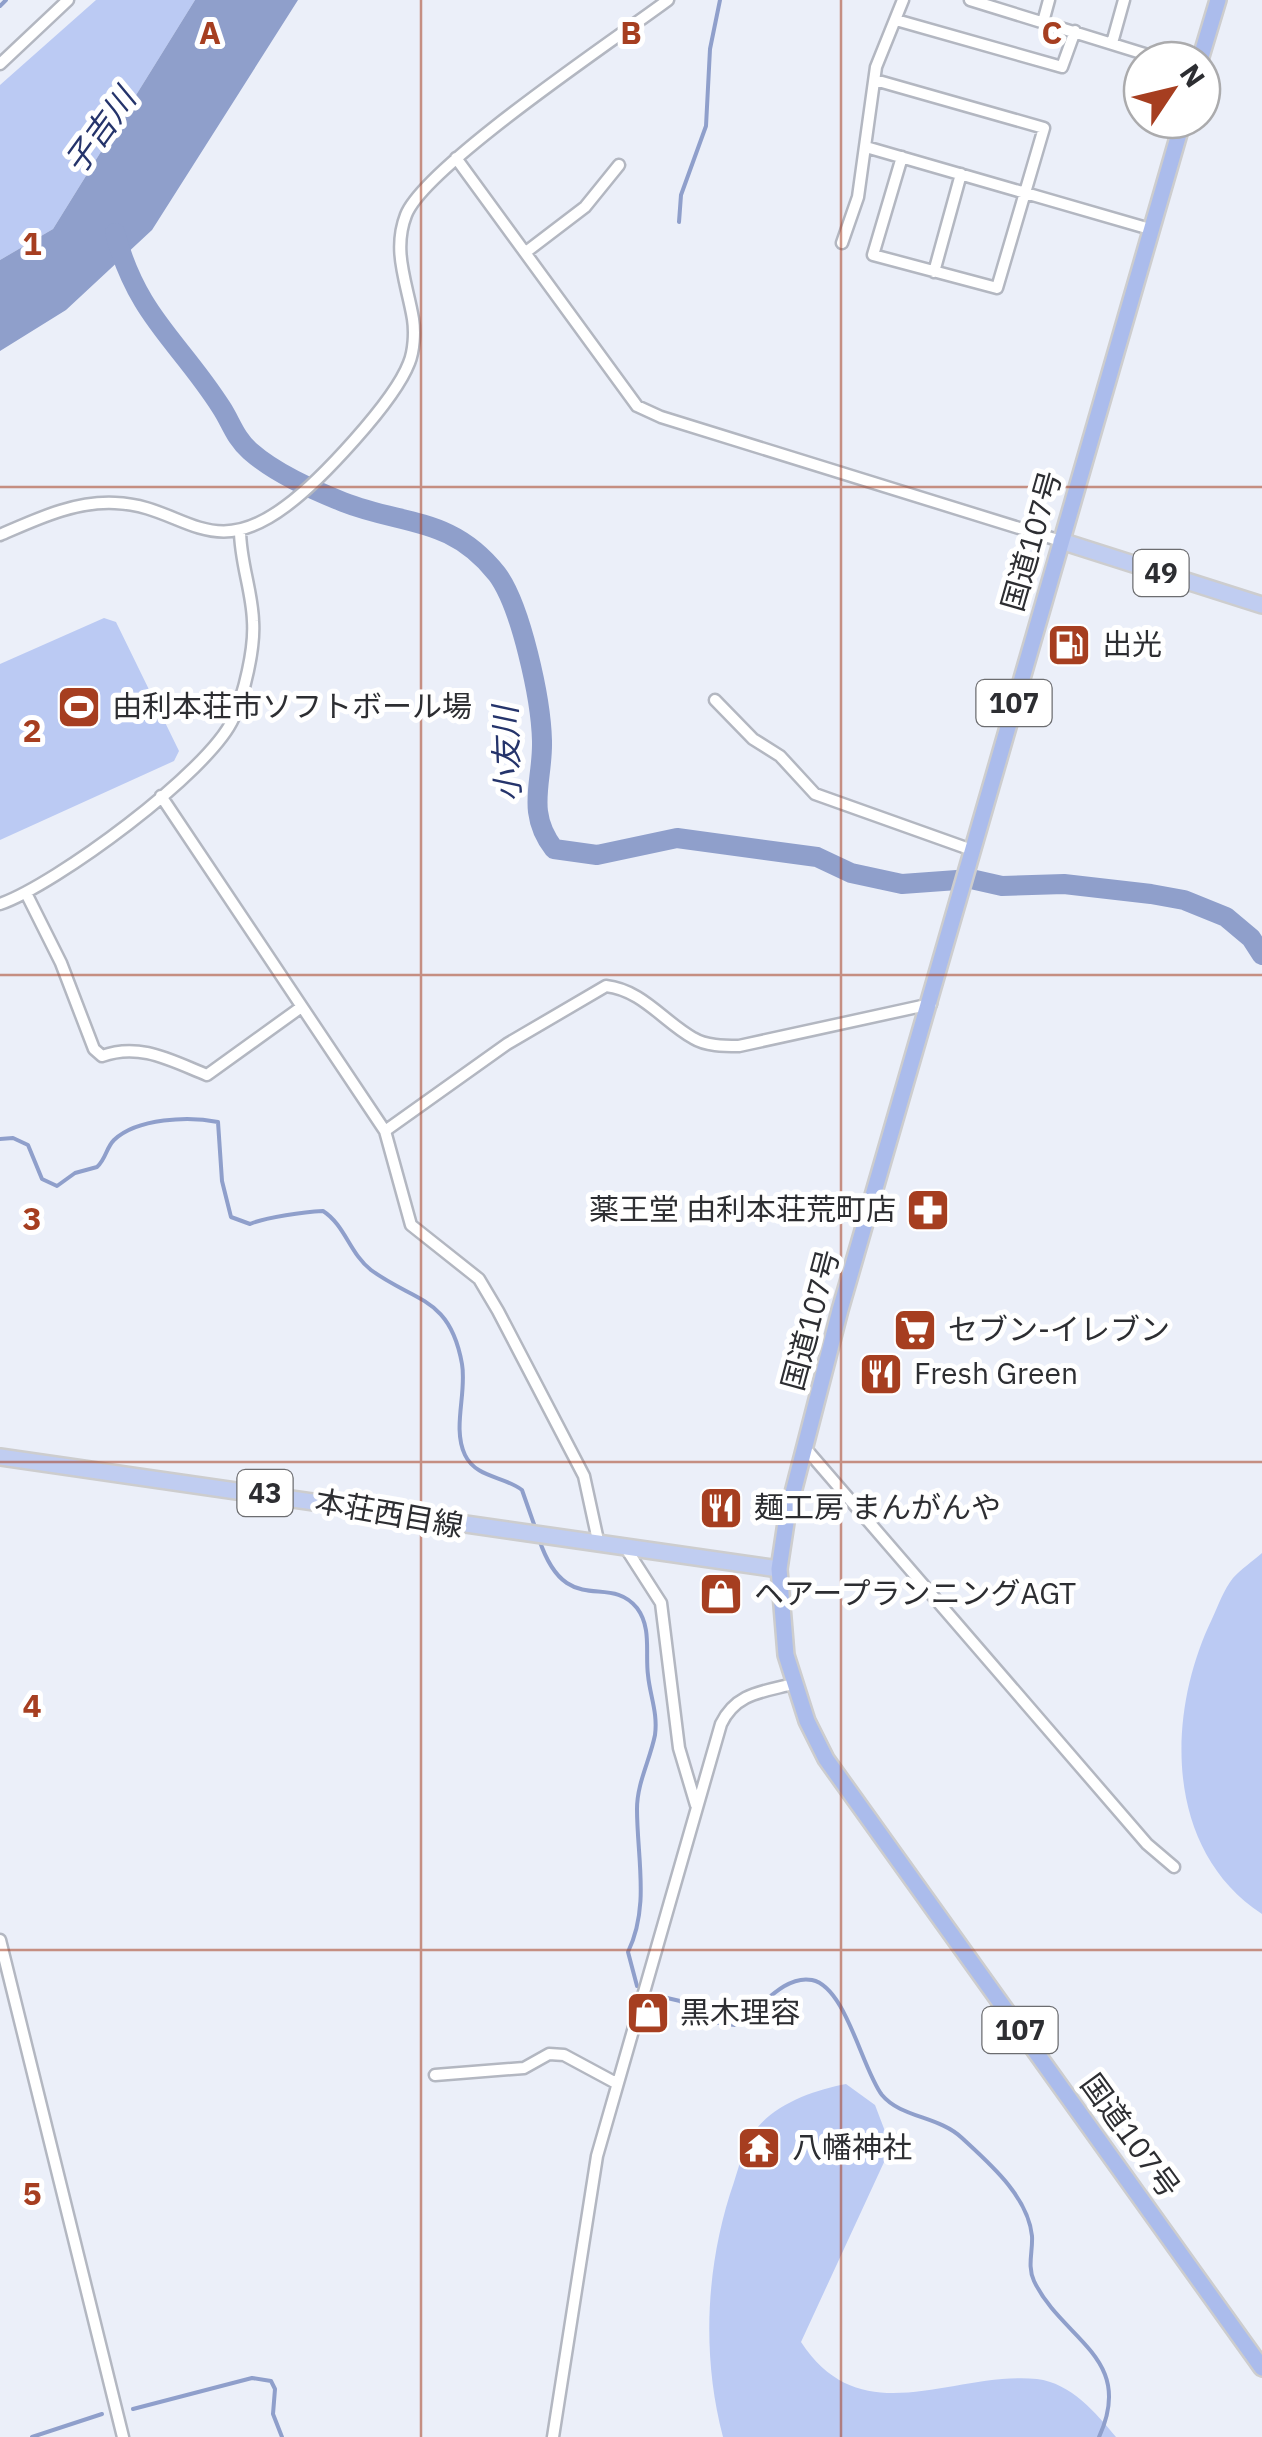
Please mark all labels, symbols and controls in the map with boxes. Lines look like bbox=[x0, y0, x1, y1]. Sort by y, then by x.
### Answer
text: A bbox=[199, 11, 221, 53]
text: B bbox=[620, 11, 642, 53]
text: C bbox=[1042, 11, 1062, 53]
north arrow bbox=[1122, 40, 1222, 140]
text: N bbox=[1172, 56, 1214, 94]
water label: 子吉川 bbox=[54, 77, 146, 182]
text: 1 bbox=[22, 222, 42, 264]
street label: 国道107号 bbox=[992, 466, 1069, 615]
road number: 49 bbox=[1134, 550, 1188, 596]
fuel station icon: 出光 bbox=[1046, 622, 1092, 668]
place label: 出光 bbox=[1102, 624, 1162, 663]
road number: 107 bbox=[976, 680, 1052, 726]
sports icon: 由利本荘市ソフトボール場 bbox=[56, 684, 102, 730]
place label: 由利本荘市ソフトボール場 bbox=[112, 686, 472, 725]
water label: 小友川 bbox=[483, 702, 529, 803]
text: 2 bbox=[22, 709, 42, 751]
pharmacy icon: 薬王堂 由利本荘荒町店 bbox=[905, 1187, 951, 1233]
place label: 薬王堂 由利本荘荒町店 bbox=[589, 1189, 896, 1228]
text: 3 bbox=[22, 1197, 42, 1239]
street label: 国道107号 bbox=[772, 1245, 847, 1394]
supermarket icon: セブン-イレブン bbox=[892, 1307, 938, 1353]
place label: セブン-イレブン bbox=[948, 1309, 1170, 1348]
restaurant icon: Fresh Green bbox=[858, 1351, 904, 1397]
place label: Fresh Green bbox=[914, 1353, 1078, 1392]
road number: 43 bbox=[238, 1470, 292, 1516]
street label: 本荘西目線 bbox=[312, 1480, 467, 1545]
restaurant icon: 麺工房 まんがんや bbox=[698, 1485, 744, 1531]
place label: 麺工房 まんがんや bbox=[754, 1487, 1001, 1526]
shop icon: ヘアープランニングAGT bbox=[698, 1571, 744, 1617]
place label: ヘアープランニングAGT bbox=[754, 1573, 1076, 1612]
text: 4 bbox=[22, 1684, 42, 1726]
shop icon: 黒木理容 bbox=[625, 1990, 671, 2036]
place label: 黒木理容 bbox=[680, 1992, 800, 2031]
road number: 107 bbox=[982, 2007, 1058, 2053]
street label: 国道107号 bbox=[1073, 2065, 1189, 2205]
temple icon: 八幡神社 bbox=[736, 2125, 782, 2171]
place label: 八幡神社 bbox=[792, 2127, 912, 2166]
text: 5 bbox=[22, 2172, 42, 2214]

